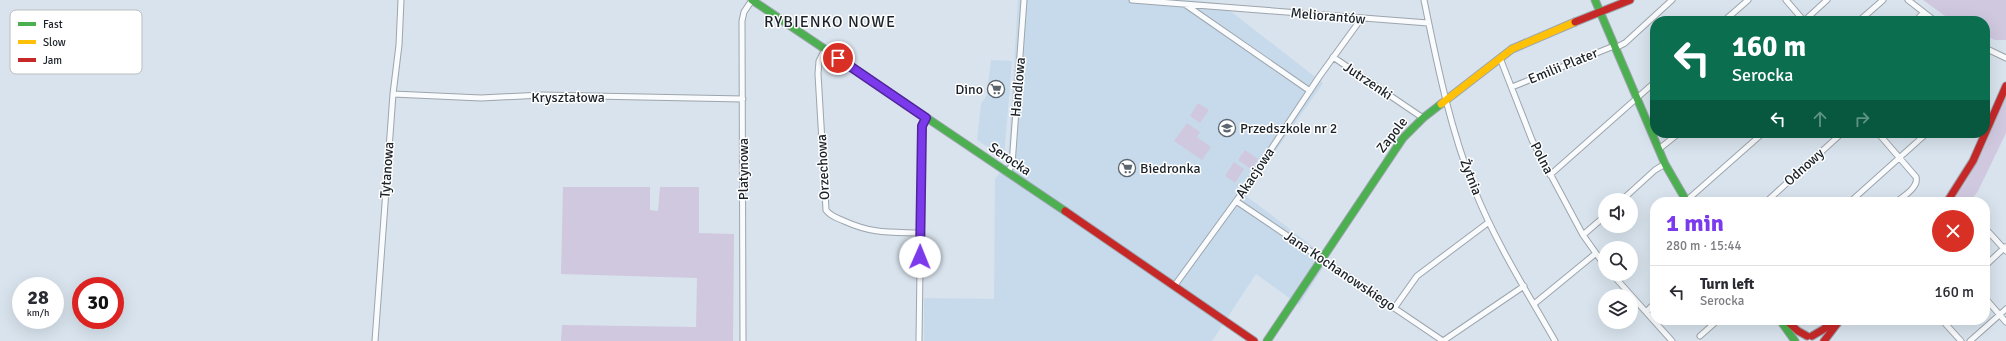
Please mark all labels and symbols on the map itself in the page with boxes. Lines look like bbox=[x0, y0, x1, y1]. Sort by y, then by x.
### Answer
street label: Meliorantów bbox=[1290, 4, 1366, 28]
legend bbox=[10, 10, 142, 74]
district label: RYBIENKO NOWE bbox=[764, 12, 896, 32]
text: Fast bbox=[43, 18, 63, 31]
text: Slow bbox=[43, 36, 66, 49]
pin bbox=[821, 41, 855, 75]
street label: Emilii Plater bbox=[1526, 44, 1601, 88]
text: Jam bbox=[43, 54, 62, 67]
street label: Handlowa bbox=[1007, 56, 1029, 118]
street label: Jutrzenki bbox=[1340, 58, 1396, 104]
supermarket icon: Dino bbox=[986, 79, 1006, 99]
place label: Dino bbox=[955, 81, 983, 98]
street label: Kryształowa bbox=[531, 89, 605, 106]
street label: Zapole bbox=[1373, 114, 1411, 156]
school or university icon: Przedszkole nr 2 bbox=[1217, 118, 1237, 138]
place label: Przedszkole nr 2 bbox=[1240, 120, 1337, 137]
street label: Orzechowa bbox=[813, 134, 833, 200]
street label: Platynowa bbox=[735, 138, 752, 200]
street label: Serocka bbox=[985, 139, 1035, 179]
street label: Polna bbox=[1527, 139, 1557, 177]
street label: Tytanowa bbox=[377, 141, 397, 199]
street label: Akacjowa bbox=[1232, 144, 1278, 202]
street label: Odnowy bbox=[1780, 144, 1828, 189]
street label: Żytnia bbox=[1456, 156, 1486, 198]
supermarket icon: Biedronka bbox=[1117, 158, 1137, 178]
place label: Biedronka bbox=[1140, 160, 1201, 177]
street label: Jana Kochanowskiego bbox=[1281, 227, 1399, 315]
position arrow bbox=[899, 236, 941, 278]
speed limit sign: 30 bbox=[72, 277, 124, 329]

